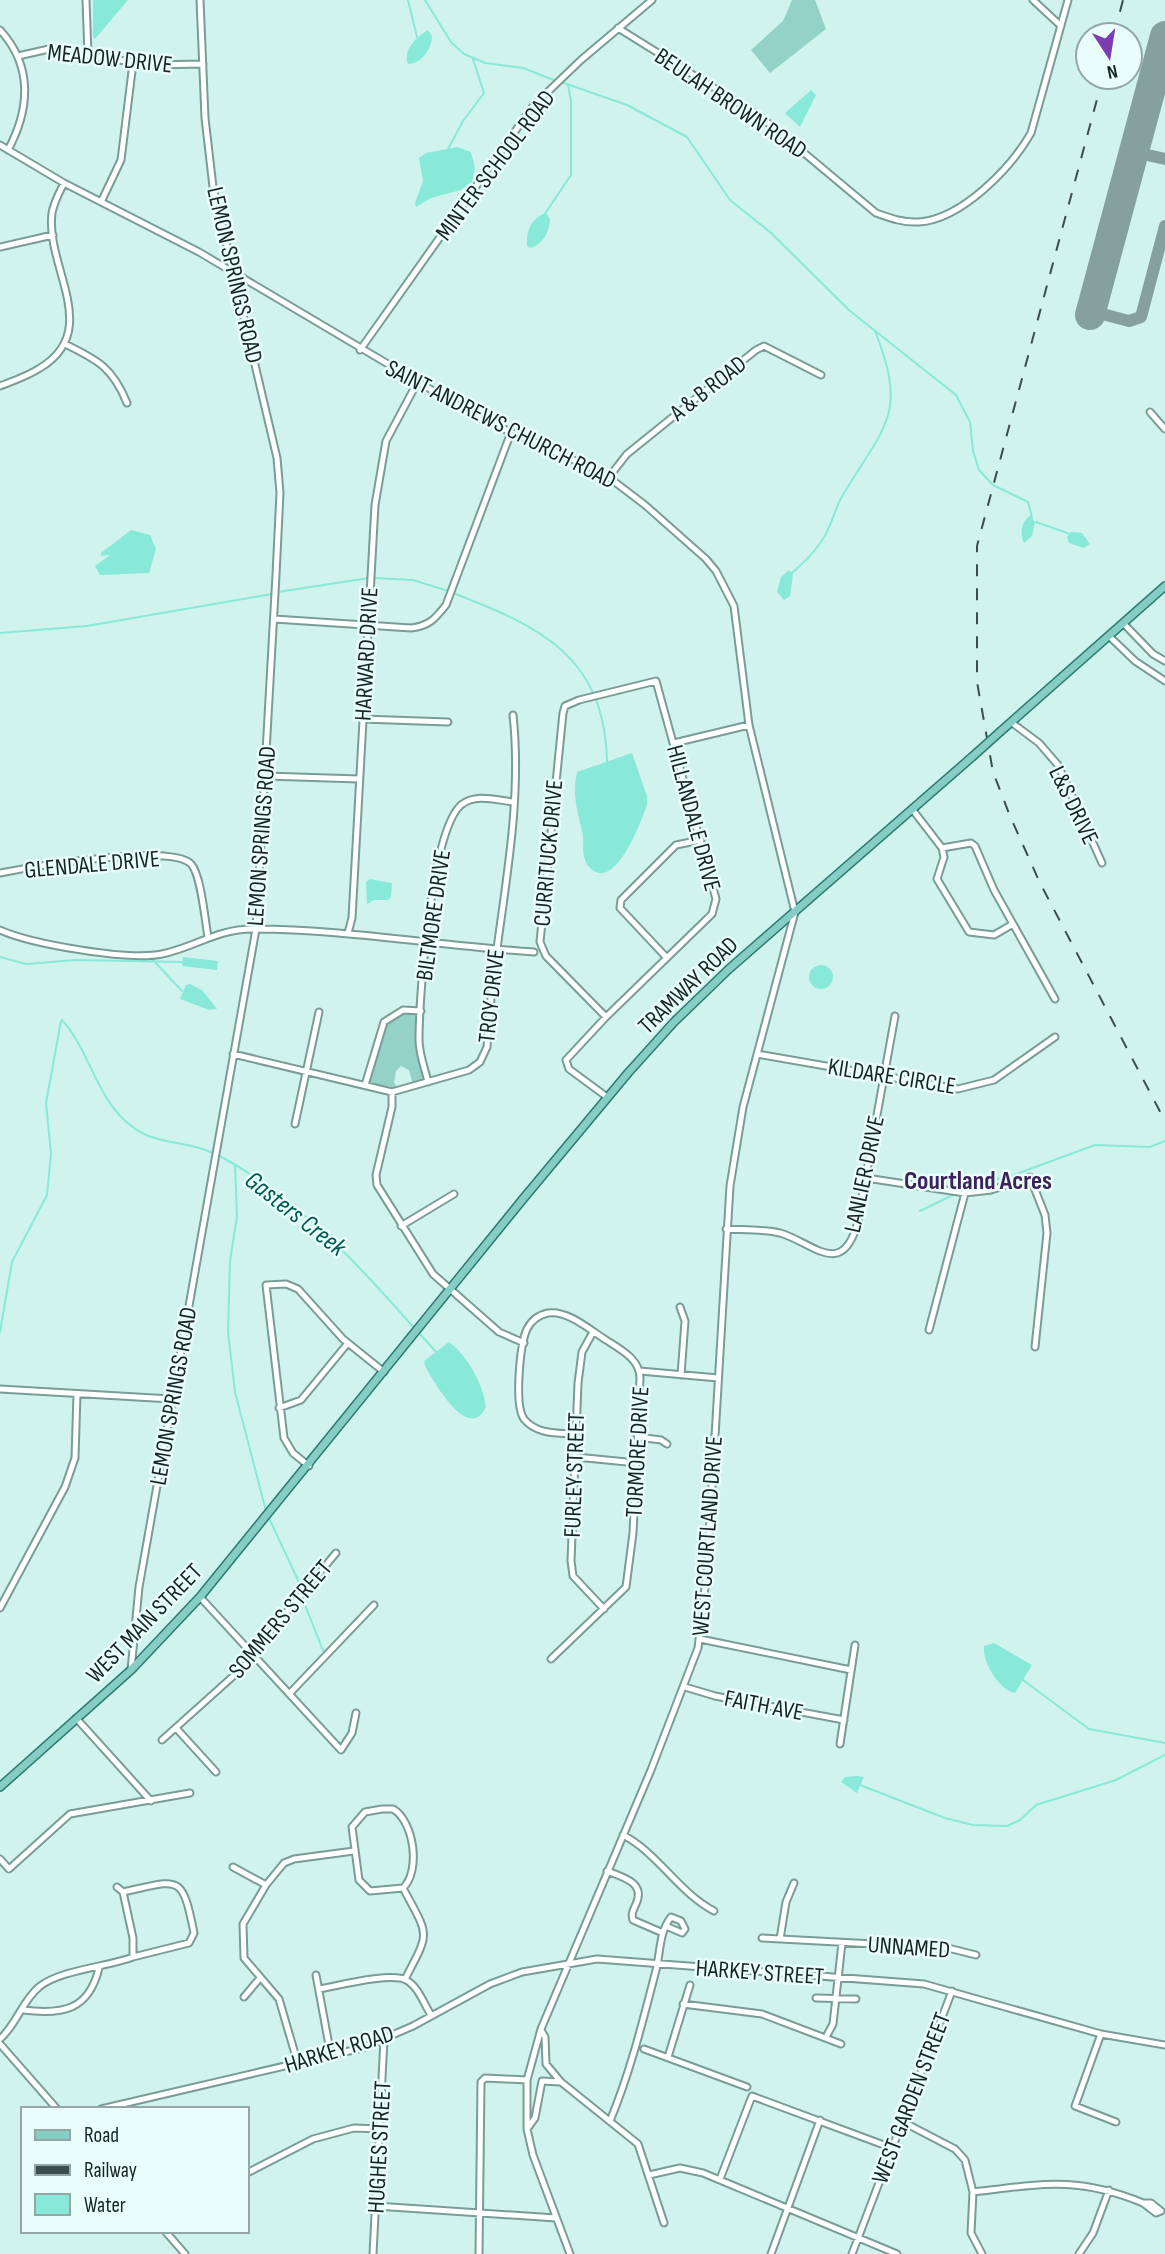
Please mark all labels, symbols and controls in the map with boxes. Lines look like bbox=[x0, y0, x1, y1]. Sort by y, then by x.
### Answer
north arrow bbox=[1074, 21, 1144, 91]
street label: MEADOW DRIVE bbox=[46, 38, 174, 79]
street label: BEULAH BROWN ROAD bbox=[649, 42, 812, 165]
text: N bbox=[1105, 59, 1120, 83]
street label: MINTER SCHOOL ROAD bbox=[429, 84, 561, 246]
street label: LEMON SPRINGS ROAD bbox=[200, 184, 269, 366]
street label: A & B ROAD bbox=[663, 349, 752, 428]
street label: SAINT ANDREWS CHURCH ROAD bbox=[381, 354, 621, 495]
street label: HARWARD DRIVE bbox=[349, 586, 384, 722]
street label: HILLANDALE DRIVE bbox=[660, 742, 727, 894]
street label: LEMON SPRINGS ROAD bbox=[241, 745, 282, 927]
street label: L&S DRIVE bbox=[1042, 761, 1105, 849]
street label: CURRITUCK DRIVE bbox=[528, 779, 569, 928]
street label: GLENDALE DRIVE bbox=[23, 844, 161, 885]
street label: BILTMORE DRIVE bbox=[410, 848, 457, 982]
street label: TRAMWAY ROAD bbox=[632, 930, 744, 1040]
street label: TROY DRIVE bbox=[472, 948, 511, 1044]
street label: KILDARE CIRCLE bbox=[826, 1052, 958, 1101]
street label: LANLIER DRIVE bbox=[838, 1113, 891, 1235]
water label: Gasters Creek bbox=[238, 1165, 353, 1264]
district label: Courtland Acres bbox=[904, 1166, 1052, 1197]
street label: LEMON SPRINGS ROAD bbox=[144, 1305, 203, 1487]
street label: TORMORE DRIVE bbox=[620, 1386, 655, 1518]
street label: FURLEY STREET bbox=[558, 1412, 591, 1538]
street label: WEST COURTLAND DRIVE bbox=[686, 1435, 729, 1637]
street label: SOMMERS STREET bbox=[222, 1554, 339, 1685]
street label: WEST MAIN STREET bbox=[80, 1557, 209, 1689]
street label: FAITH AVE bbox=[722, 1684, 806, 1727]
street label: UNNAMED bbox=[867, 1930, 951, 1965]
street label: HARKEY STREET bbox=[695, 1954, 825, 1991]
street label: WEST GARDEN STREET bbox=[866, 2008, 957, 2188]
street label: HARKEY ROAD bbox=[281, 2019, 397, 2080]
street label: HUGHES STREET bbox=[362, 2080, 397, 2214]
legend bbox=[21, 2107, 248, 2233]
text: Road bbox=[84, 2123, 119, 2148]
text: Railway bbox=[84, 2158, 137, 2183]
text: Water bbox=[84, 2193, 126, 2218]

